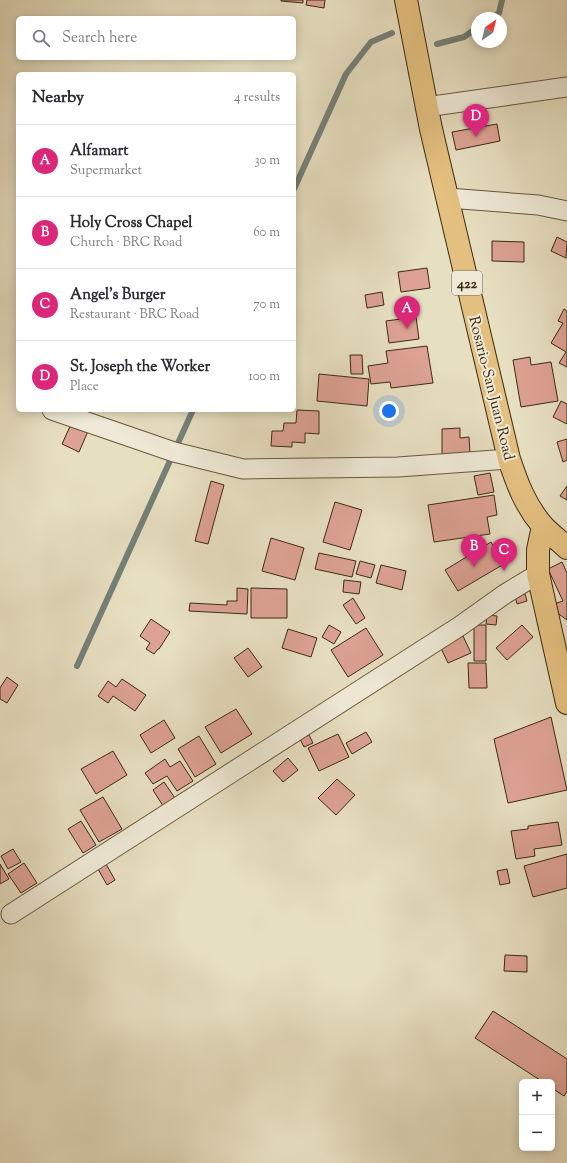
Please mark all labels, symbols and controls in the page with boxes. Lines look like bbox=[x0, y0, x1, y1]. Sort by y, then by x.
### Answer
north arrow bbox=[471, 12, 507, 48]
search box bbox=[16, 16, 296, 60]
icon: search bbox=[30, 27, 52, 49]
text: Search here bbox=[62, 28, 137, 49]
text: Nearby bbox=[32, 86, 84, 110]
text: 4 results bbox=[234, 89, 280, 107]
pin: D bbox=[463, 104, 489, 137]
text: Alfamart bbox=[70, 141, 128, 162]
text: A bbox=[40, 152, 50, 170]
text: 30 m bbox=[254, 152, 280, 170]
text: Supermarket bbox=[70, 162, 142, 180]
text: Holy Cross Chapel bbox=[70, 213, 193, 234]
text: B bbox=[41, 224, 49, 242]
text: 60 m bbox=[253, 224, 280, 242]
text: Church · BRC Road bbox=[70, 234, 182, 252]
road number: 422 bbox=[452, 271, 482, 295]
text: Angel's Burger bbox=[70, 285, 165, 306]
text: C bbox=[40, 296, 50, 314]
text: 70 m bbox=[253, 296, 280, 314]
pin: A bbox=[394, 296, 420, 329]
text: Restaurant · BRC Road bbox=[70, 306, 199, 324]
street label: Rosario-San Juan Road bbox=[462, 314, 519, 463]
text: St. Joseph the Worker bbox=[70, 357, 210, 378]
text: D bbox=[40, 368, 50, 386]
text: 100 m bbox=[248, 368, 280, 386]
text: Place bbox=[70, 378, 99, 396]
your location bbox=[379, 401, 399, 421]
pin: B bbox=[461, 534, 487, 567]
pin: C bbox=[491, 538, 517, 571]
map controls bbox=[519, 1079, 555, 1151]
button: + bbox=[519, 1079, 555, 1115]
button: − bbox=[519, 1115, 555, 1151]

